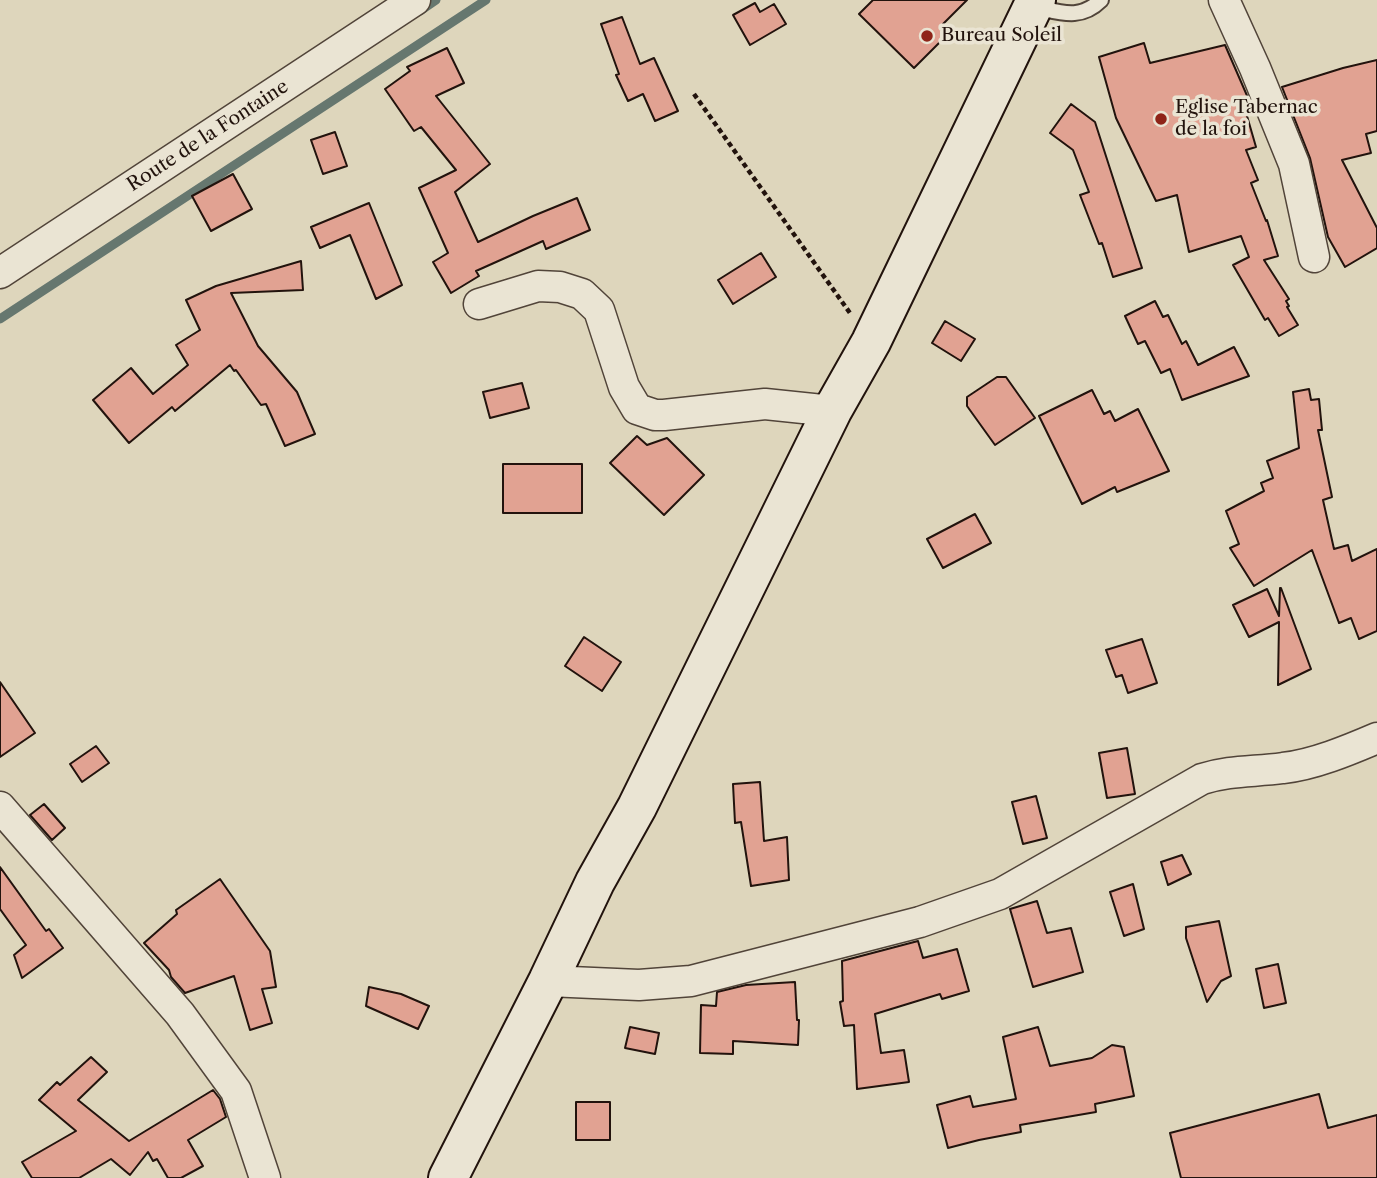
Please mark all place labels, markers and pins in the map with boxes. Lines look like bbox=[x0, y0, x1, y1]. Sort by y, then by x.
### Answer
place label: Bureau Soleil bbox=[941, 25, 1062, 47]
marker: Bureau Soleil bbox=[919, 28, 935, 44]
place label: Eglise Tabernac de la foi bbox=[1175, 97, 1318, 141]
marker: Eglise Tabernac de la foi bbox=[1153, 111, 1169, 127]

